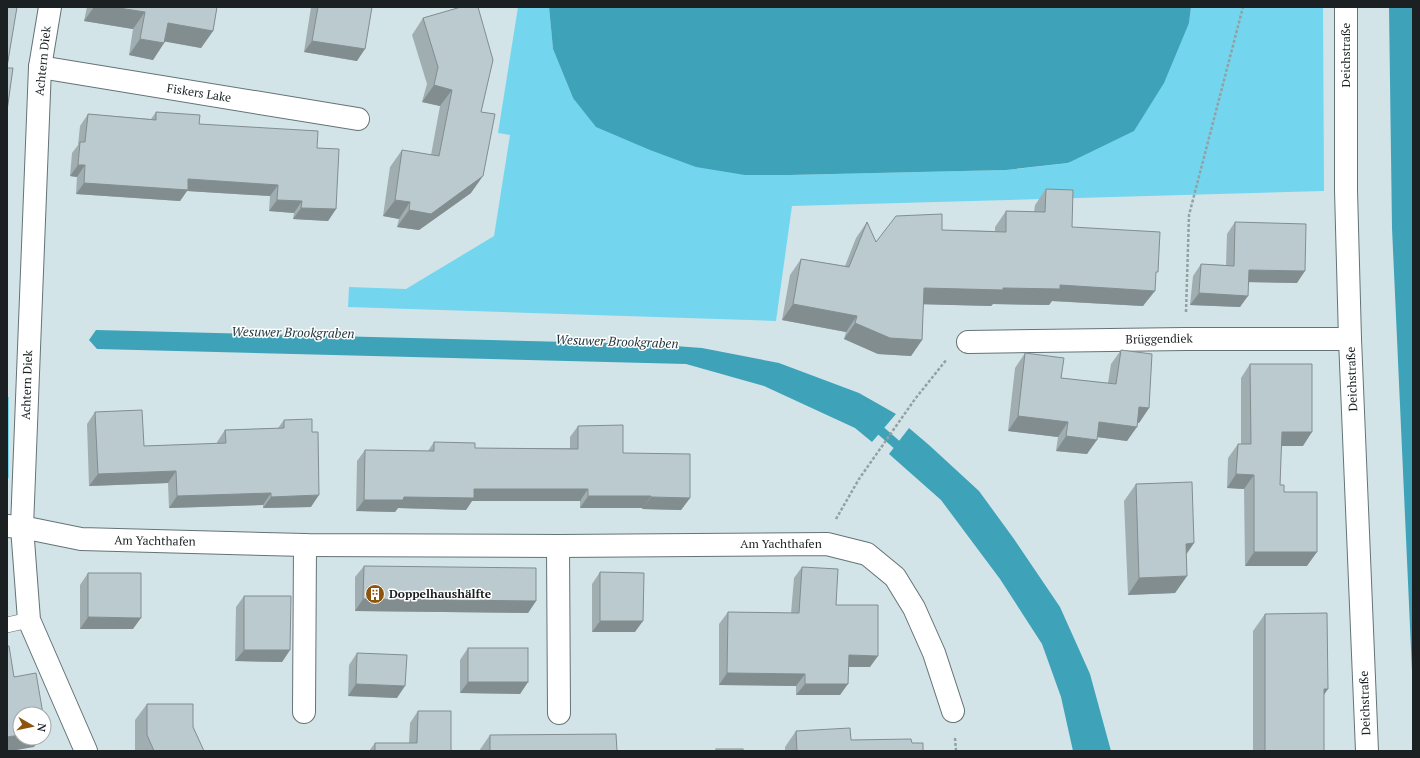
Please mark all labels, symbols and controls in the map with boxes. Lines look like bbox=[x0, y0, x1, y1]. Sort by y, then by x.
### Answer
street label: Deichstraße bbox=[1338, 23, 1353, 87]
street label: Achtern Diek bbox=[31, 25, 54, 96]
street label: Fiskers Lake bbox=[166, 80, 232, 105]
water label: Wesuwer Brookgraben bbox=[231, 322, 355, 342]
water label: Wesuwer Brookgraben bbox=[555, 330, 679, 352]
street label: Brüggendiek bbox=[1125, 330, 1194, 347]
street label: Deichstraße bbox=[1343, 346, 1360, 412]
street label: Achtern Diek bbox=[18, 349, 35, 420]
street label: Am Yachthafen bbox=[114, 532, 196, 549]
street label: Am Yachthafen bbox=[740, 536, 822, 551]
building icon: Doppelhaushälfte bbox=[364, 583, 386, 605]
place label: Doppelhaushälfte bbox=[389, 586, 492, 601]
street label: Deichstraße bbox=[1356, 670, 1373, 736]
north arrow bbox=[12, 706, 52, 746]
text: N bbox=[34, 722, 49, 733]

